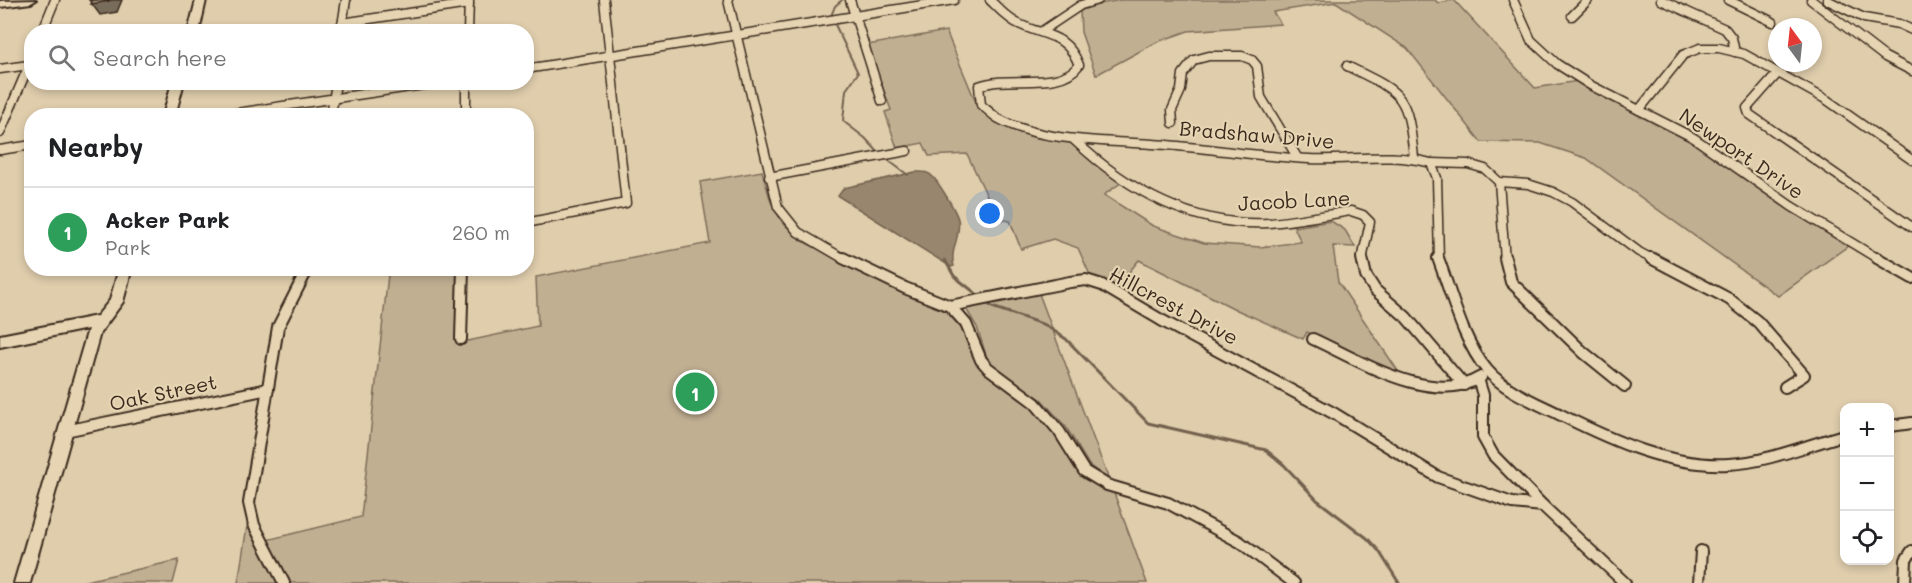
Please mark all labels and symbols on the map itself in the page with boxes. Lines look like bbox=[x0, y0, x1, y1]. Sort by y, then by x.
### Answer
north arrow bbox=[1768, 18, 1822, 72]
street label: Newport Drive bbox=[1675, 102, 1809, 204]
street label: Bradshaw Drive bbox=[1178, 114, 1336, 154]
street label: Jacob Lane bbox=[1237, 184, 1351, 216]
your location bbox=[975, 199, 1004, 228]
street label: Hillcrest Drive bbox=[1105, 260, 1243, 350]
street label: Oak Street bbox=[107, 368, 219, 416]
pin: 1 bbox=[676, 370, 714, 414]

